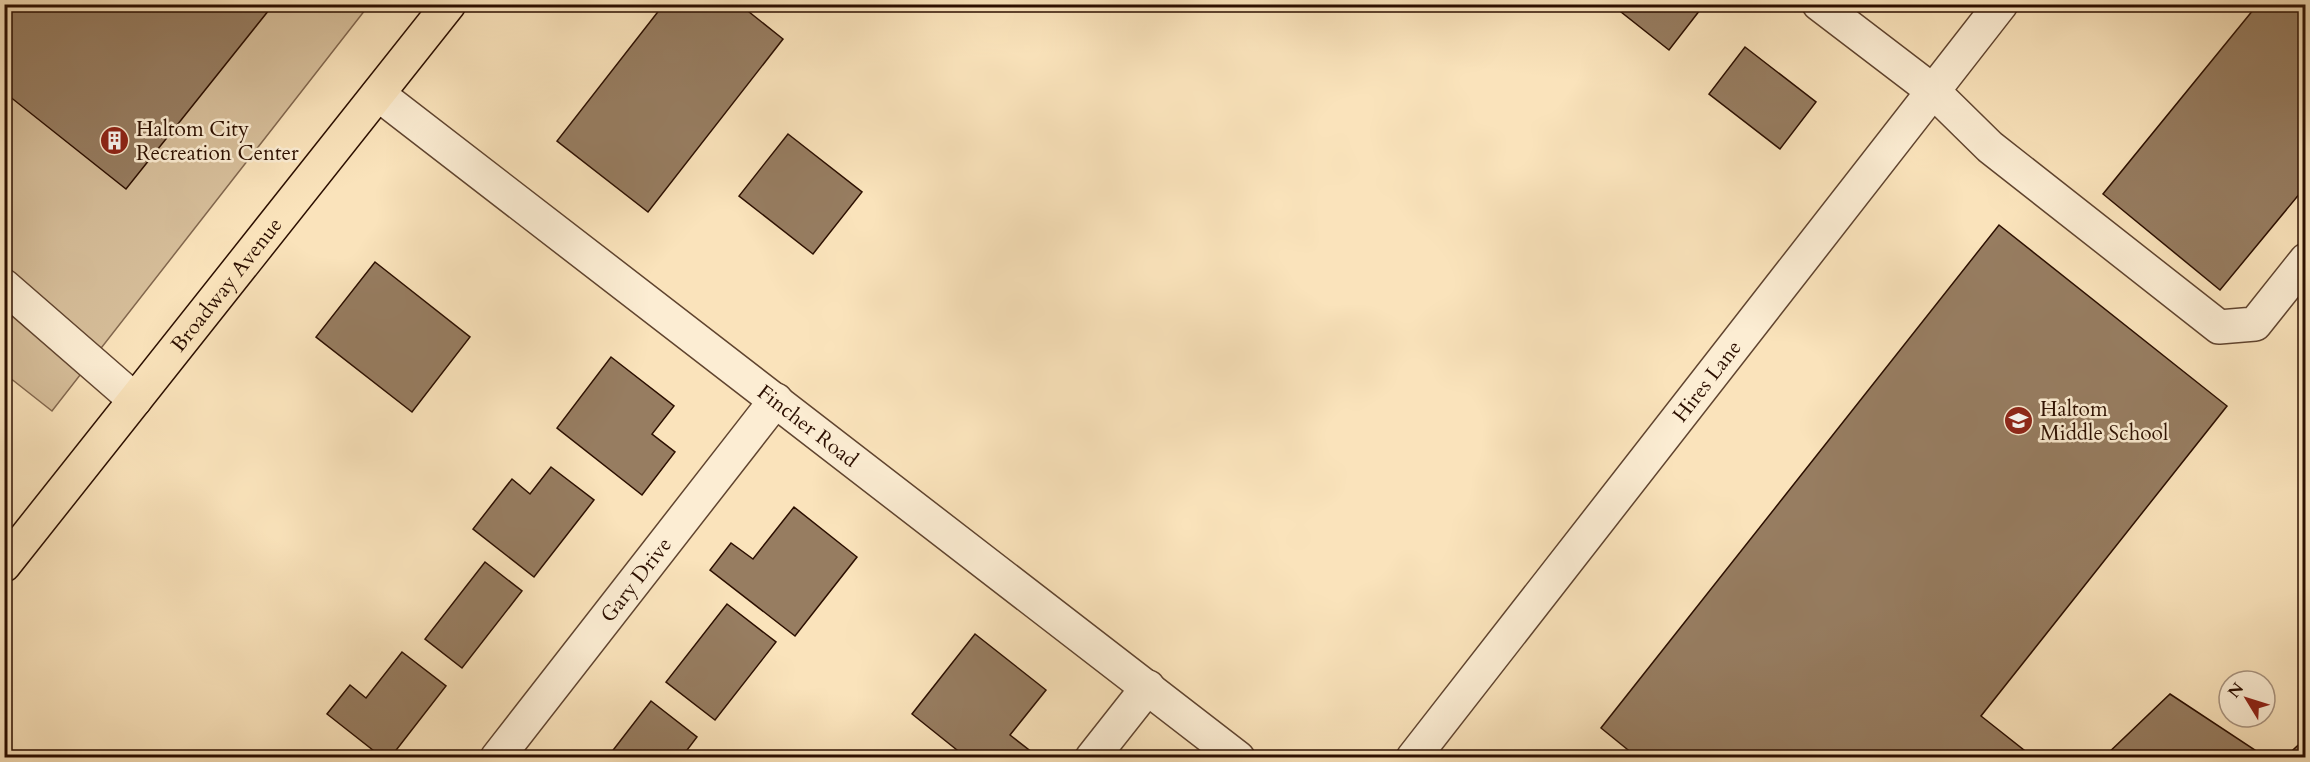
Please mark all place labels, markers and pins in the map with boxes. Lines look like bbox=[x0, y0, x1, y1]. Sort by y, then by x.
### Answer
place label: Haltom City Recreation Center bbox=[136, 115, 299, 168]
building icon: Haltom City Recreation Center bbox=[99, 125, 131, 157]
place label: Haltom Middle School bbox=[2040, 395, 2168, 448]
school or university icon: Haltom Middle School bbox=[2003, 405, 2035, 437]

